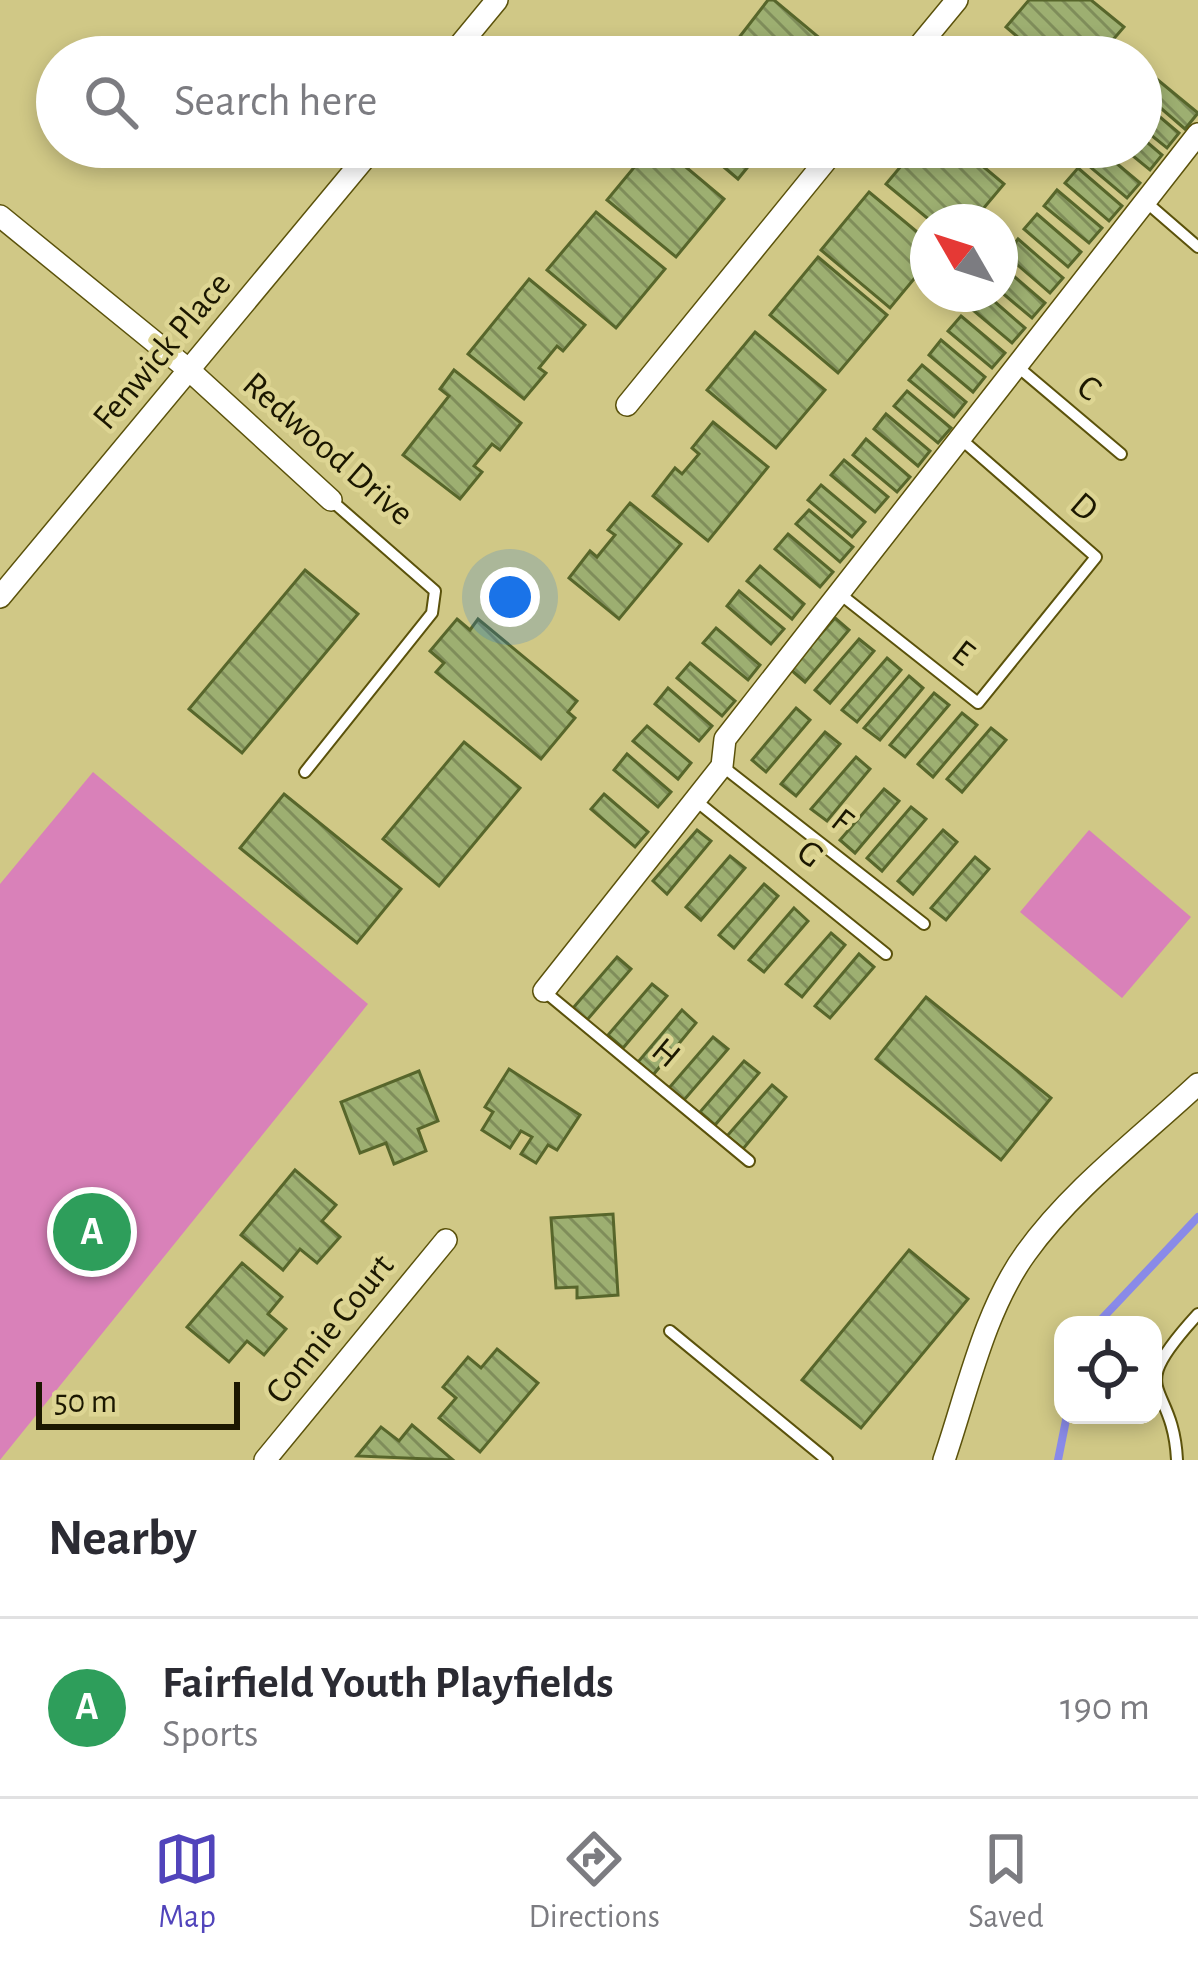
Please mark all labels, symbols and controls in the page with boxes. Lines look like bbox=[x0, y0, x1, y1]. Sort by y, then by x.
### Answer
search box bbox=[36, 36, 1162, 168]
icon: search bbox=[78, 69, 144, 135]
text: Search here bbox=[174, 79, 377, 124]
north arrow bbox=[910, 204, 1018, 312]
street label: Fenwick Place bbox=[86, 266, 238, 436]
street label: Redwood Drive bbox=[236, 366, 420, 532]
street label: C bbox=[1070, 368, 1108, 408]
street label: D bbox=[1063, 486, 1105, 528]
your location bbox=[480, 567, 540, 627]
street label: E bbox=[945, 633, 981, 673]
street label: F bbox=[825, 802, 860, 840]
street label: G bbox=[790, 833, 830, 875]
street label: H bbox=[645, 1031, 687, 1075]
pin: A bbox=[53, 1187, 131, 1277]
street label: Connie Court bbox=[259, 1247, 401, 1410]
map controls bbox=[1054, 1316, 1162, 1424]
button: locate bbox=[1054, 1316, 1162, 1424]
scale bar bbox=[36, 1376, 240, 1429]
text: 50 m bbox=[54, 1386, 117, 1419]
text: Nearby bbox=[48, 1513, 197, 1564]
text: Fairfield Youth Playfields bbox=[162, 1661, 614, 1706]
text: A bbox=[75, 1688, 99, 1727]
text: 190 m bbox=[1060, 1688, 1150, 1727]
text: Sports bbox=[162, 1715, 259, 1754]
tab: Map bbox=[154, 1826, 220, 1938]
tab: Directions bbox=[528, 1826, 660, 1938]
tab: Saved bbox=[968, 1826, 1044, 1938]

